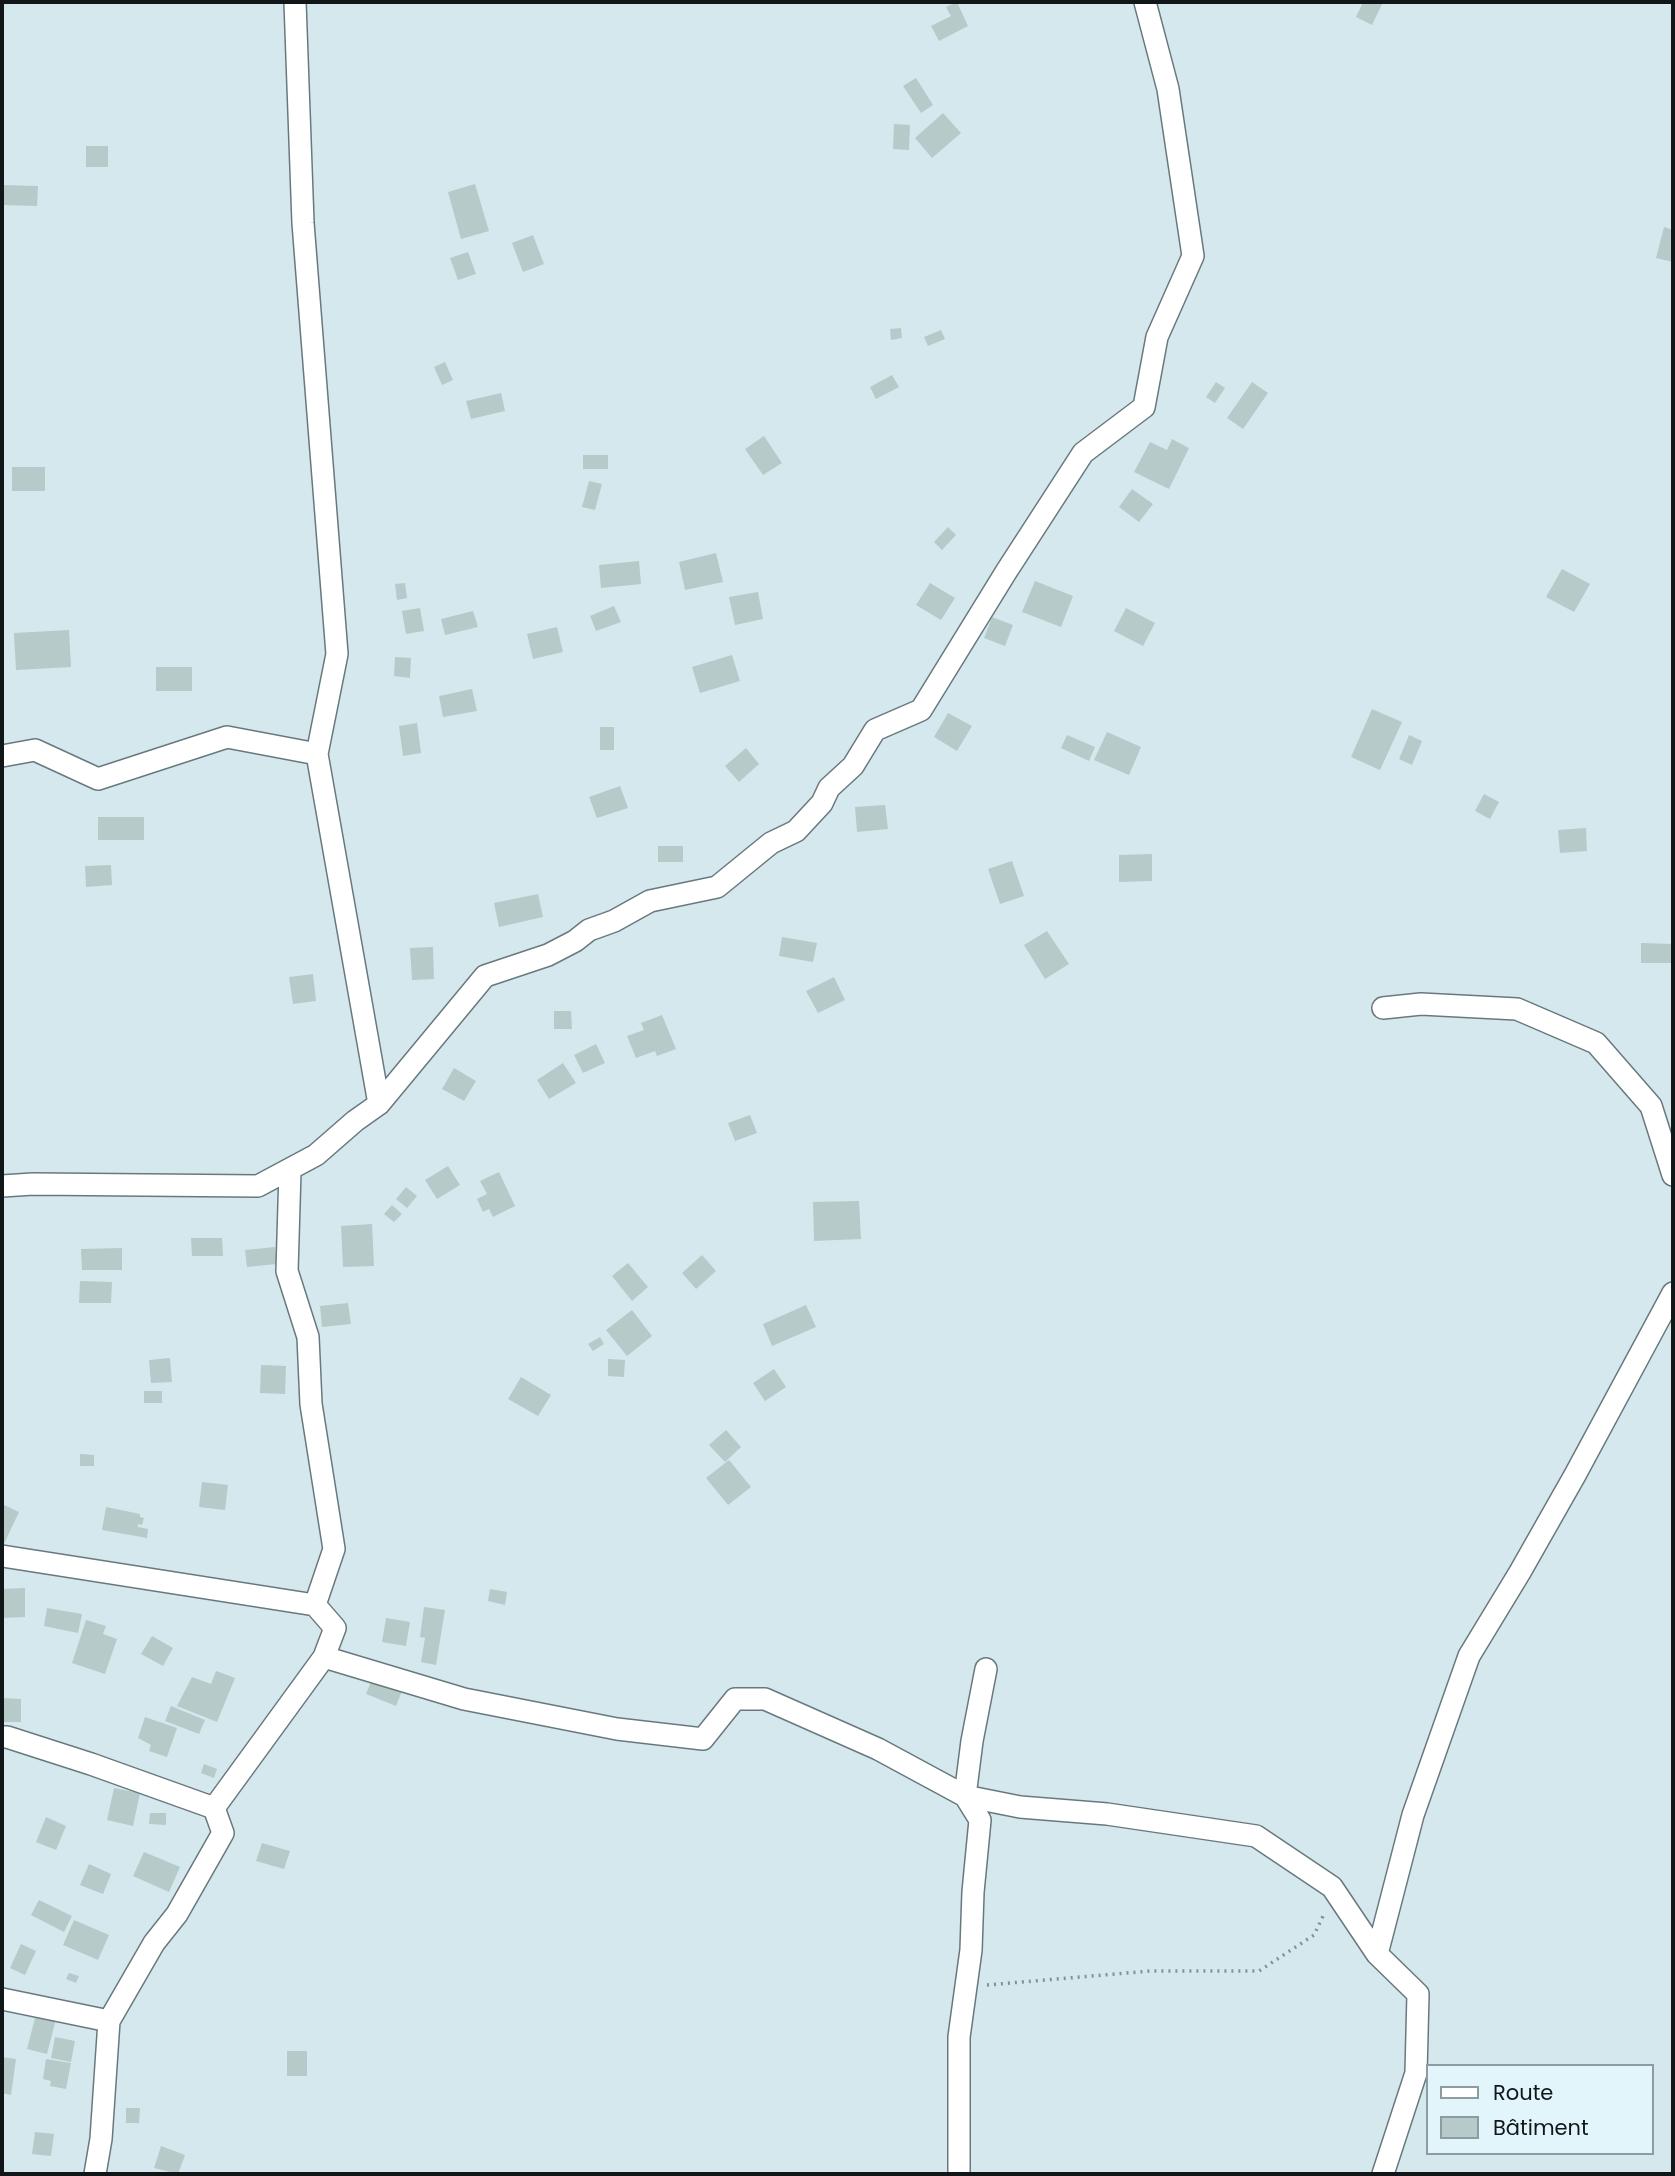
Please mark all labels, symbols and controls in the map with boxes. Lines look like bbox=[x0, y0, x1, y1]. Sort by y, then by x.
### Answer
legend bbox=[1426, 2064, 1654, 2155]
text: Route bbox=[1493, 2078, 1553, 2107]
text: Bâtiment bbox=[1493, 2113, 1589, 2142]

